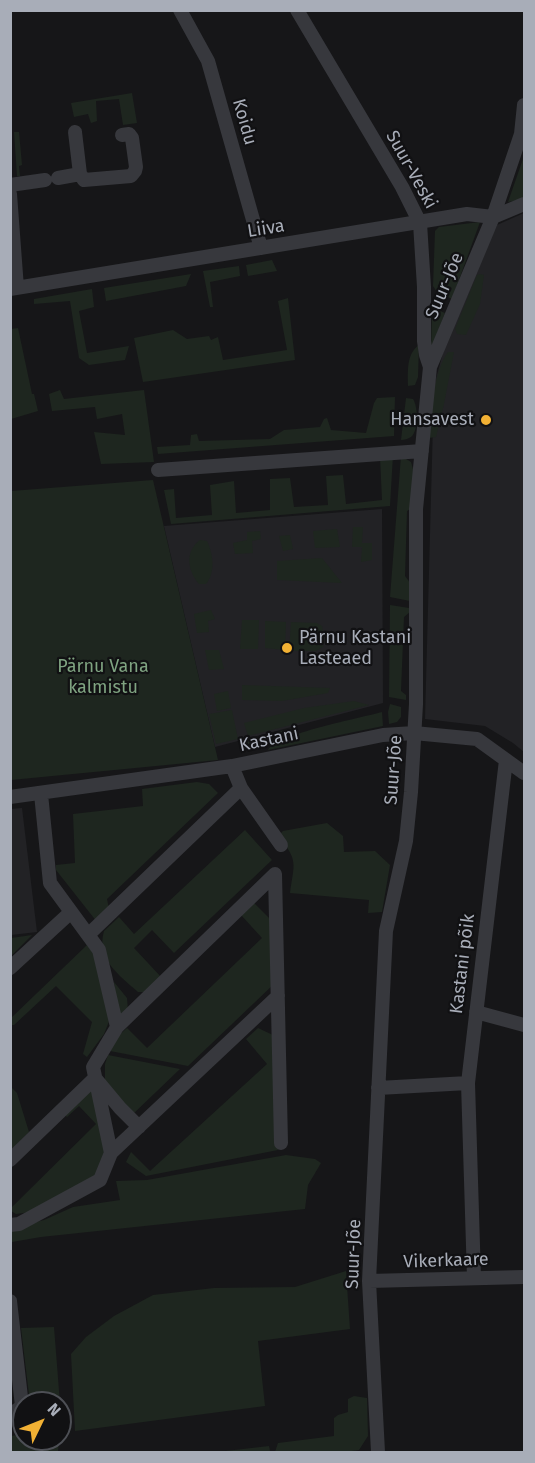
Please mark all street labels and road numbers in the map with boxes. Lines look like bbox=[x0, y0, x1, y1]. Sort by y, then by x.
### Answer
street label: Koidu bbox=[227, 96, 261, 148]
street label: Suur-Veski bbox=[381, 127, 441, 213]
street label: Liiva bbox=[246, 215, 286, 243]
street label: Suur-Jõe bbox=[421, 250, 469, 322]
street label: Kastani bbox=[237, 723, 301, 757]
street label: Suur-Jõe bbox=[381, 734, 407, 806]
street label: Kastani põik bbox=[446, 913, 480, 1015]
street label: Suur-Jõe bbox=[342, 1219, 366, 1289]
street label: Vikerkaare bbox=[403, 1249, 489, 1273]

